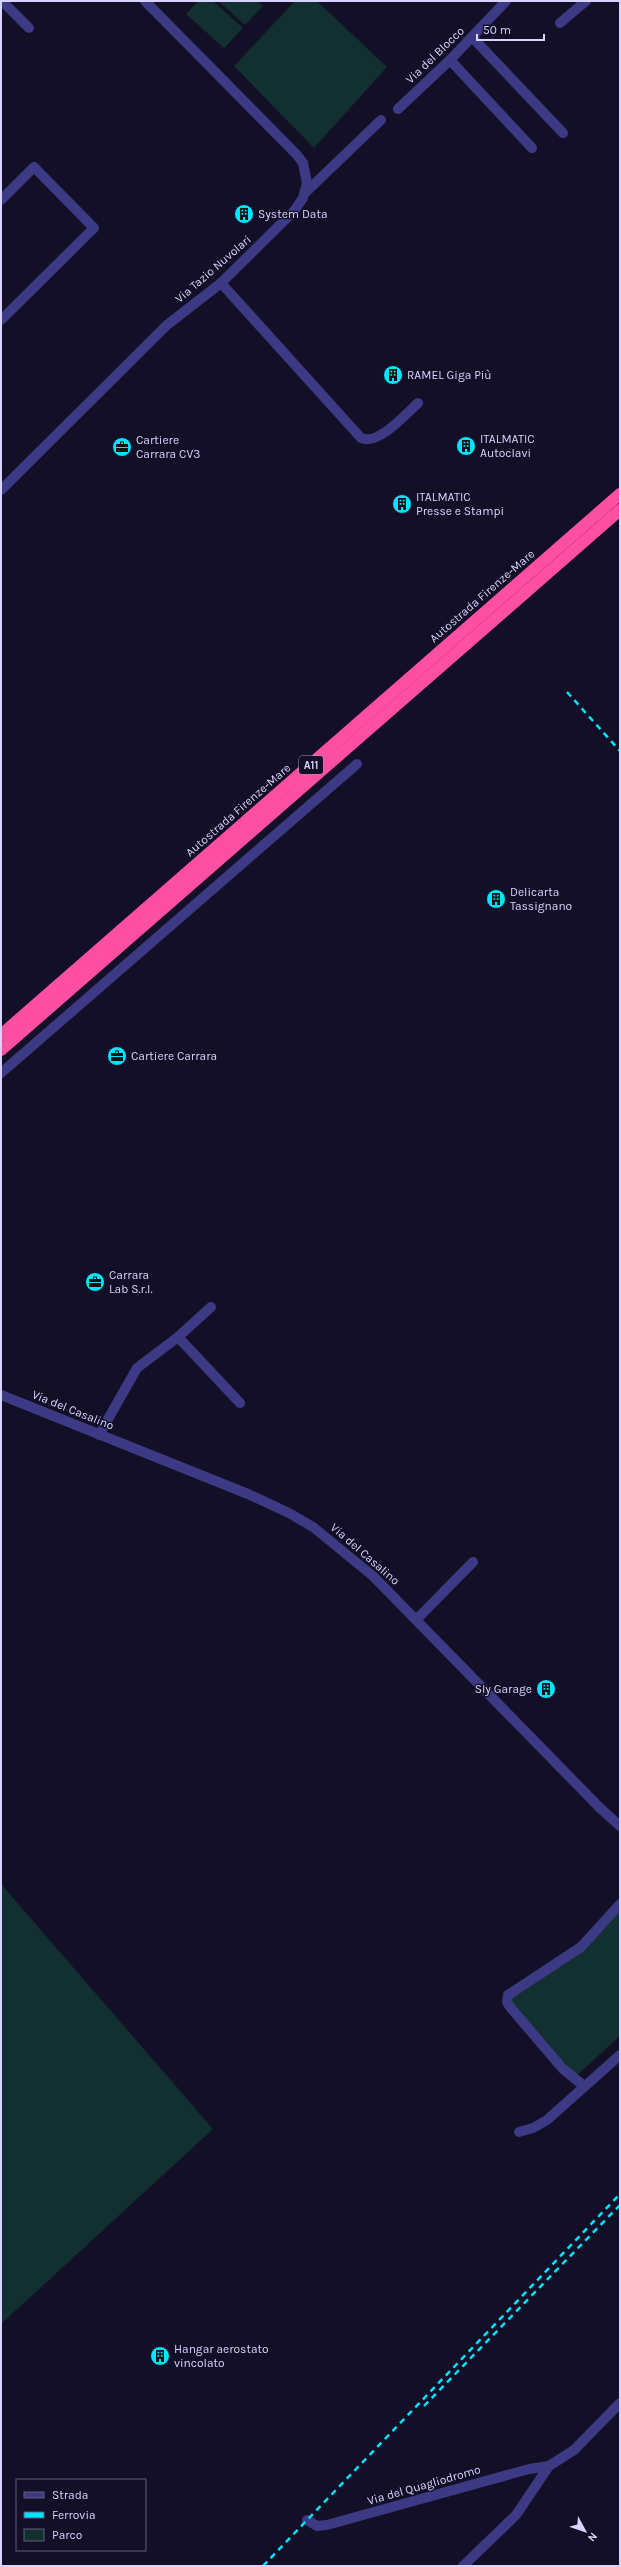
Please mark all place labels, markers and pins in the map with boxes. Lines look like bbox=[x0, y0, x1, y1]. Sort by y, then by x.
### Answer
building icon: System Data bbox=[233, 203, 255, 225]
place label: System Data bbox=[258, 207, 328, 221]
building icon: RAMEL Giga Più bbox=[382, 364, 404, 386]
place label: RAMEL Giga Più bbox=[407, 368, 492, 382]
place label: ITALMATIC Autoclavi bbox=[480, 432, 535, 460]
place label: Cartiere Carrara CV3 bbox=[136, 433, 200, 461]
building icon: ITALMATIC Autoclavi bbox=[455, 435, 477, 457]
office icon: Cartiere Carrara CV3 bbox=[111, 436, 133, 458]
place label: ITALMATIC Presse e Stampi bbox=[416, 490, 504, 518]
building icon: ITALMATIC Presse e Stampi bbox=[391, 493, 413, 515]
place label: Delicarta Tassignano bbox=[510, 885, 572, 913]
building icon: Delicarta Tassignano bbox=[485, 888, 507, 910]
office icon: Cartiere Carrara bbox=[106, 1045, 128, 1067]
place label: Cartiere Carrara bbox=[131, 1049, 217, 1063]
place label: Carrara Lab S.r.l. bbox=[109, 1268, 153, 1296]
office icon: Carrara Lab S.r.l. bbox=[84, 1271, 106, 1293]
building icon: Sly Garage bbox=[535, 1678, 557, 1700]
place label: Sly Garage bbox=[475, 1682, 532, 1696]
place label: Hangar aerostato vincolato bbox=[174, 2342, 269, 2370]
building icon: Hangar aerostato vincolato bbox=[149, 2345, 171, 2367]

